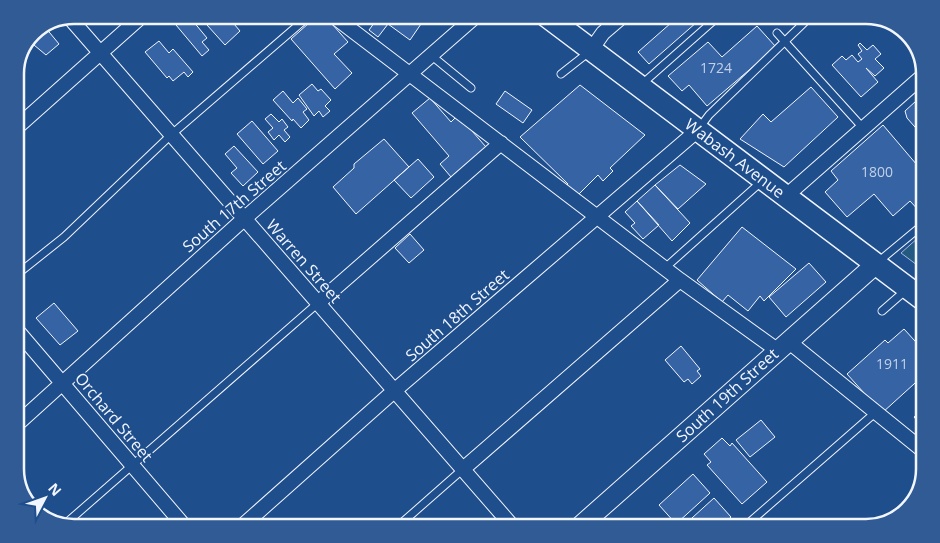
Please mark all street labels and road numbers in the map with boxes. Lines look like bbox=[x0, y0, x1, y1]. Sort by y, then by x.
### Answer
street label: Wabash Avenue bbox=[681, 113, 789, 203]
street label: South 17th Street bbox=[178, 155, 291, 257]
street label: Warren Street bbox=[261, 214, 347, 308]
street label: South 18th Street bbox=[401, 264, 514, 366]
street label: South 19th Street bbox=[671, 343, 783, 447]
street label: Orchard Street bbox=[70, 368, 158, 467]

